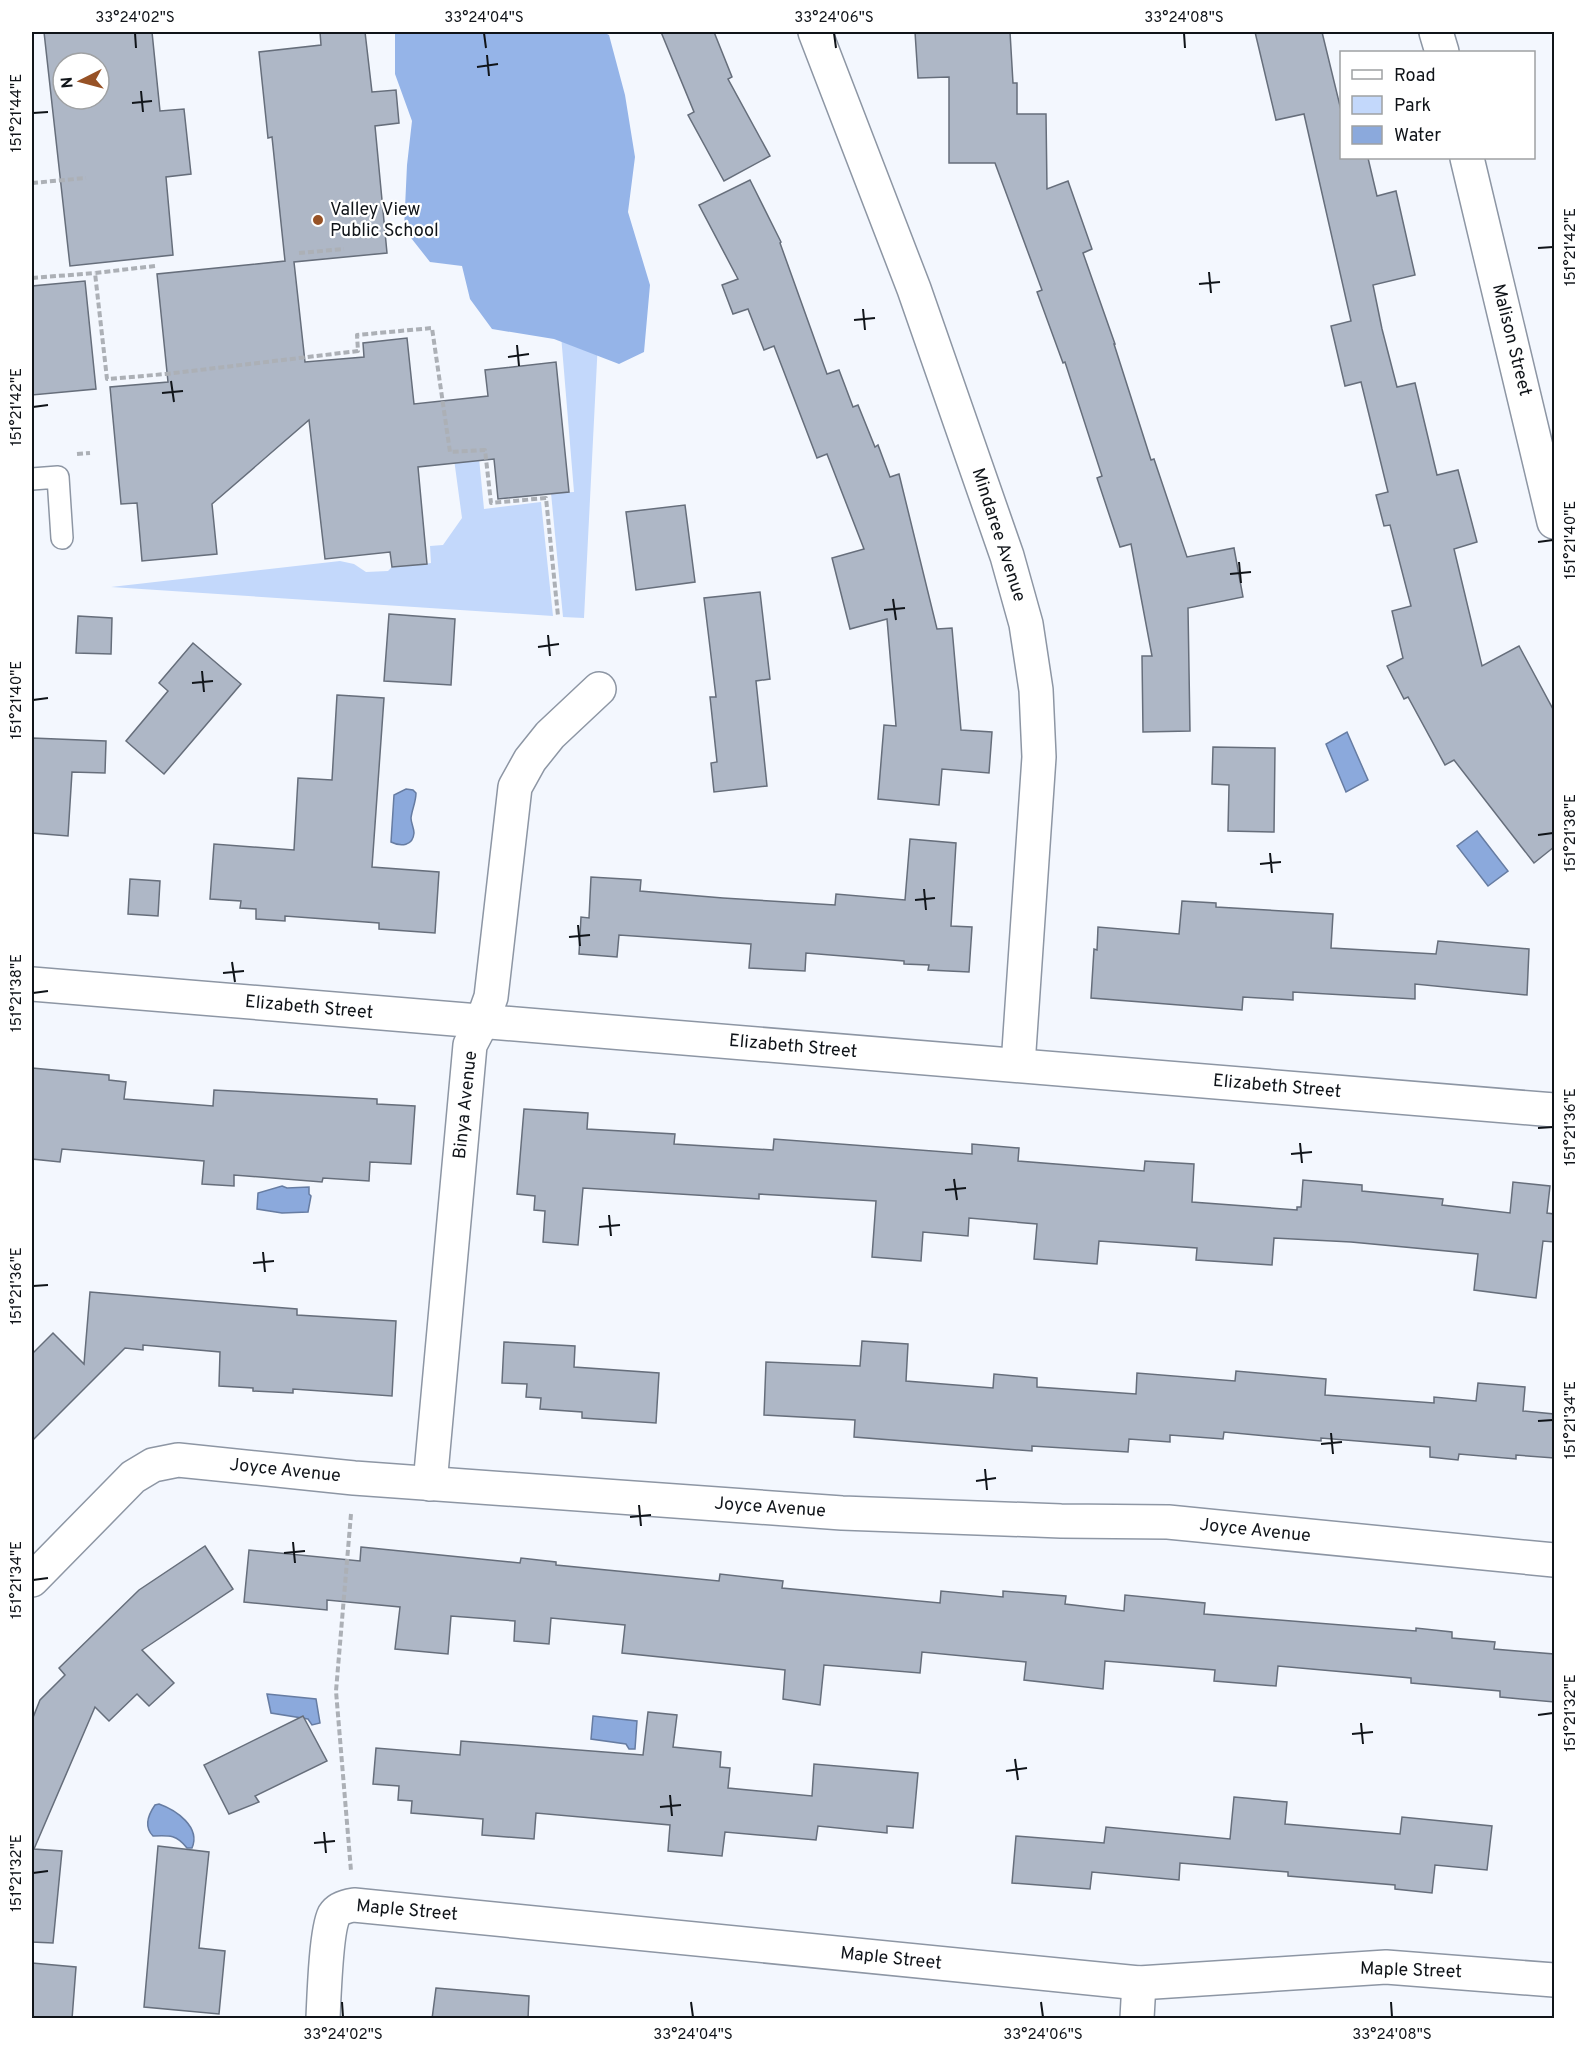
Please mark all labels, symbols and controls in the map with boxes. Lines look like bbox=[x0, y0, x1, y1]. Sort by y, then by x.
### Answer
text: 33°24'02"S bbox=[95, 9, 175, 28]
text: 33°24'04"S bbox=[444, 9, 524, 28]
text: 33°24'06"S bbox=[794, 9, 874, 28]
text: 33°24'08"S bbox=[1144, 9, 1224, 28]
north arrow bbox=[51, 51, 111, 111]
legend bbox=[1340, 51, 1535, 159]
text: Road bbox=[1394, 65, 1436, 88]
text: 151°21'44"E bbox=[8, 74, 27, 152]
text: N bbox=[58, 76, 79, 89]
text: Park bbox=[1394, 95, 1431, 118]
text: Water bbox=[1394, 125, 1441, 148]
place label: Valley View Public School bbox=[330, 199, 439, 243]
text: 151°21'42"E bbox=[1562, 208, 1581, 286]
marker: Valley View Public School bbox=[311, 213, 325, 227]
street label: Malison Street bbox=[1486, 282, 1536, 398]
text: 151°21'42"E bbox=[8, 368, 27, 446]
street label: Mindaree Avenue bbox=[966, 465, 1030, 605]
text: 151°21'40"E bbox=[1562, 501, 1581, 579]
text: 151°21'40"E bbox=[8, 661, 27, 739]
text: 151°21'38"E bbox=[1562, 794, 1581, 872]
text: 151°21'38"E bbox=[8, 954, 27, 1032]
street label: Elizabeth Street bbox=[244, 991, 374, 1025]
street label: Elizabeth Street bbox=[728, 1030, 858, 1064]
street label: Binya Avenue bbox=[449, 1050, 483, 1160]
street label: Elizabeth Street bbox=[1212, 1070, 1342, 1104]
text: 151°21'36"E bbox=[1562, 1088, 1581, 1166]
text: 151°21'36"E bbox=[8, 1247, 27, 1325]
text: 151°21'34"E bbox=[1562, 1381, 1581, 1459]
street label: Joyce Avenue bbox=[228, 1454, 342, 1488]
street label: Joyce Avenue bbox=[713, 1493, 827, 1523]
street label: Joyce Avenue bbox=[1198, 1514, 1312, 1548]
text: 151°21'34"E bbox=[8, 1541, 27, 1619]
text: 151°21'32"E bbox=[1562, 1674, 1581, 1752]
text: 151°21'32"E bbox=[8, 1834, 27, 1912]
street label: Maple Street bbox=[355, 1895, 459, 1927]
street label: Maple Street bbox=[839, 1942, 943, 1976]
street label: Maple Street bbox=[1360, 1958, 1462, 1984]
text: 33°24'02"S bbox=[303, 2026, 383, 2045]
text: 33°24'04"S bbox=[653, 2026, 733, 2045]
text: 33°24'06"S bbox=[1003, 2026, 1083, 2045]
text: 33°24'08"S bbox=[1352, 2026, 1432, 2045]

